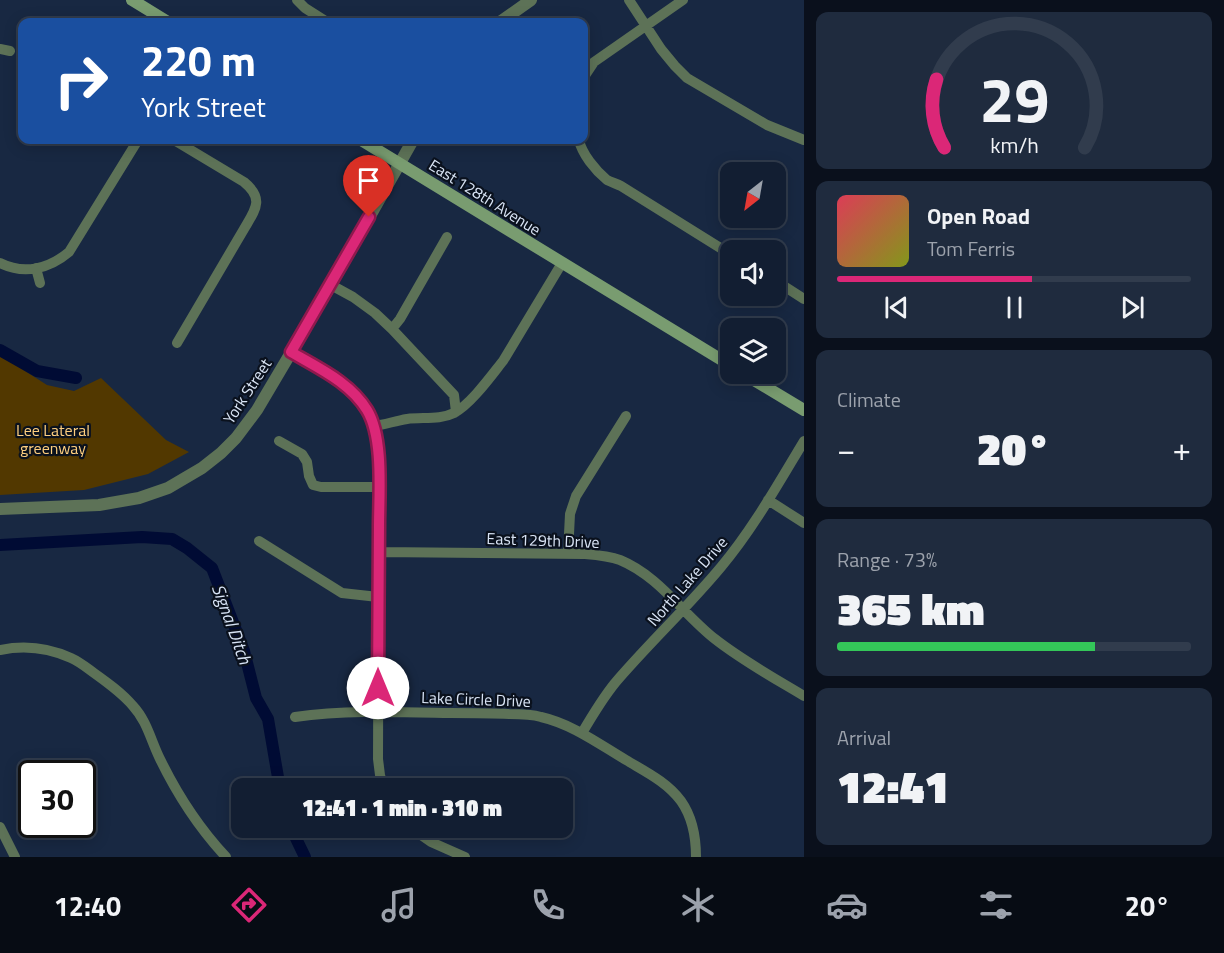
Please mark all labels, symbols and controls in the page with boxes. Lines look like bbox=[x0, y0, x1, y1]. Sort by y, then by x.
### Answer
text: 220 m bbox=[141, 28, 256, 92]
icon: right bbox=[42, 42, 120, 120]
text: 29 bbox=[979, 51, 1049, 146]
text: York Street bbox=[141, 86, 266, 127]
text: km/h bbox=[990, 129, 1038, 161]
street label: East 128th Avenue bbox=[424, 153, 546, 241]
pin bbox=[343, 155, 394, 217]
north arrow bbox=[720, 162, 786, 228]
map controls bbox=[720, 162, 786, 384]
icon: arrive bbox=[352, 164, 385, 197]
text: Open Road bbox=[927, 199, 1030, 233]
text: Tom Ferris bbox=[927, 233, 1015, 264]
button: sound bbox=[720, 240, 786, 306]
icon: previous bbox=[880, 291, 913, 324]
icon: pause bbox=[998, 291, 1031, 324]
icon: next bbox=[1116, 291, 1149, 324]
button: layers bbox=[720, 318, 786, 384]
street label: York Street bbox=[217, 353, 277, 429]
text: Climate bbox=[837, 384, 901, 415]
text: 20° bbox=[977, 414, 1051, 482]
park label: Lee Lateral greenway bbox=[16, 418, 90, 460]
text: − bbox=[837, 424, 855, 474]
text: + bbox=[1173, 424, 1191, 474]
street label: East 129th Drive bbox=[486, 526, 600, 554]
street label: North Lake Drive bbox=[641, 531, 733, 631]
text: Range · 73% bbox=[837, 544, 937, 575]
text: 365 km bbox=[837, 574, 985, 642]
water label: Signal Ditch bbox=[205, 580, 259, 669]
position arrow bbox=[346, 656, 410, 720]
street label: Lake Circle Drive bbox=[421, 685, 531, 713]
text: Arrival bbox=[837, 722, 891, 753]
text: 12:41 bbox=[837, 752, 949, 820]
speed limit sign: 30 bbox=[18, 760, 96, 838]
text: 12:41 · 1 min · 310 m bbox=[302, 791, 502, 825]
icon: directions bbox=[228, 884, 270, 926]
icon: music bbox=[378, 884, 420, 926]
icon: phone bbox=[527, 884, 569, 926]
icon: climate bbox=[677, 884, 719, 926]
icon: car bbox=[826, 884, 868, 926]
icon: filters bbox=[975, 884, 1017, 926]
text: 12:40 bbox=[54, 885, 121, 926]
text: 20° bbox=[1125, 885, 1170, 926]

